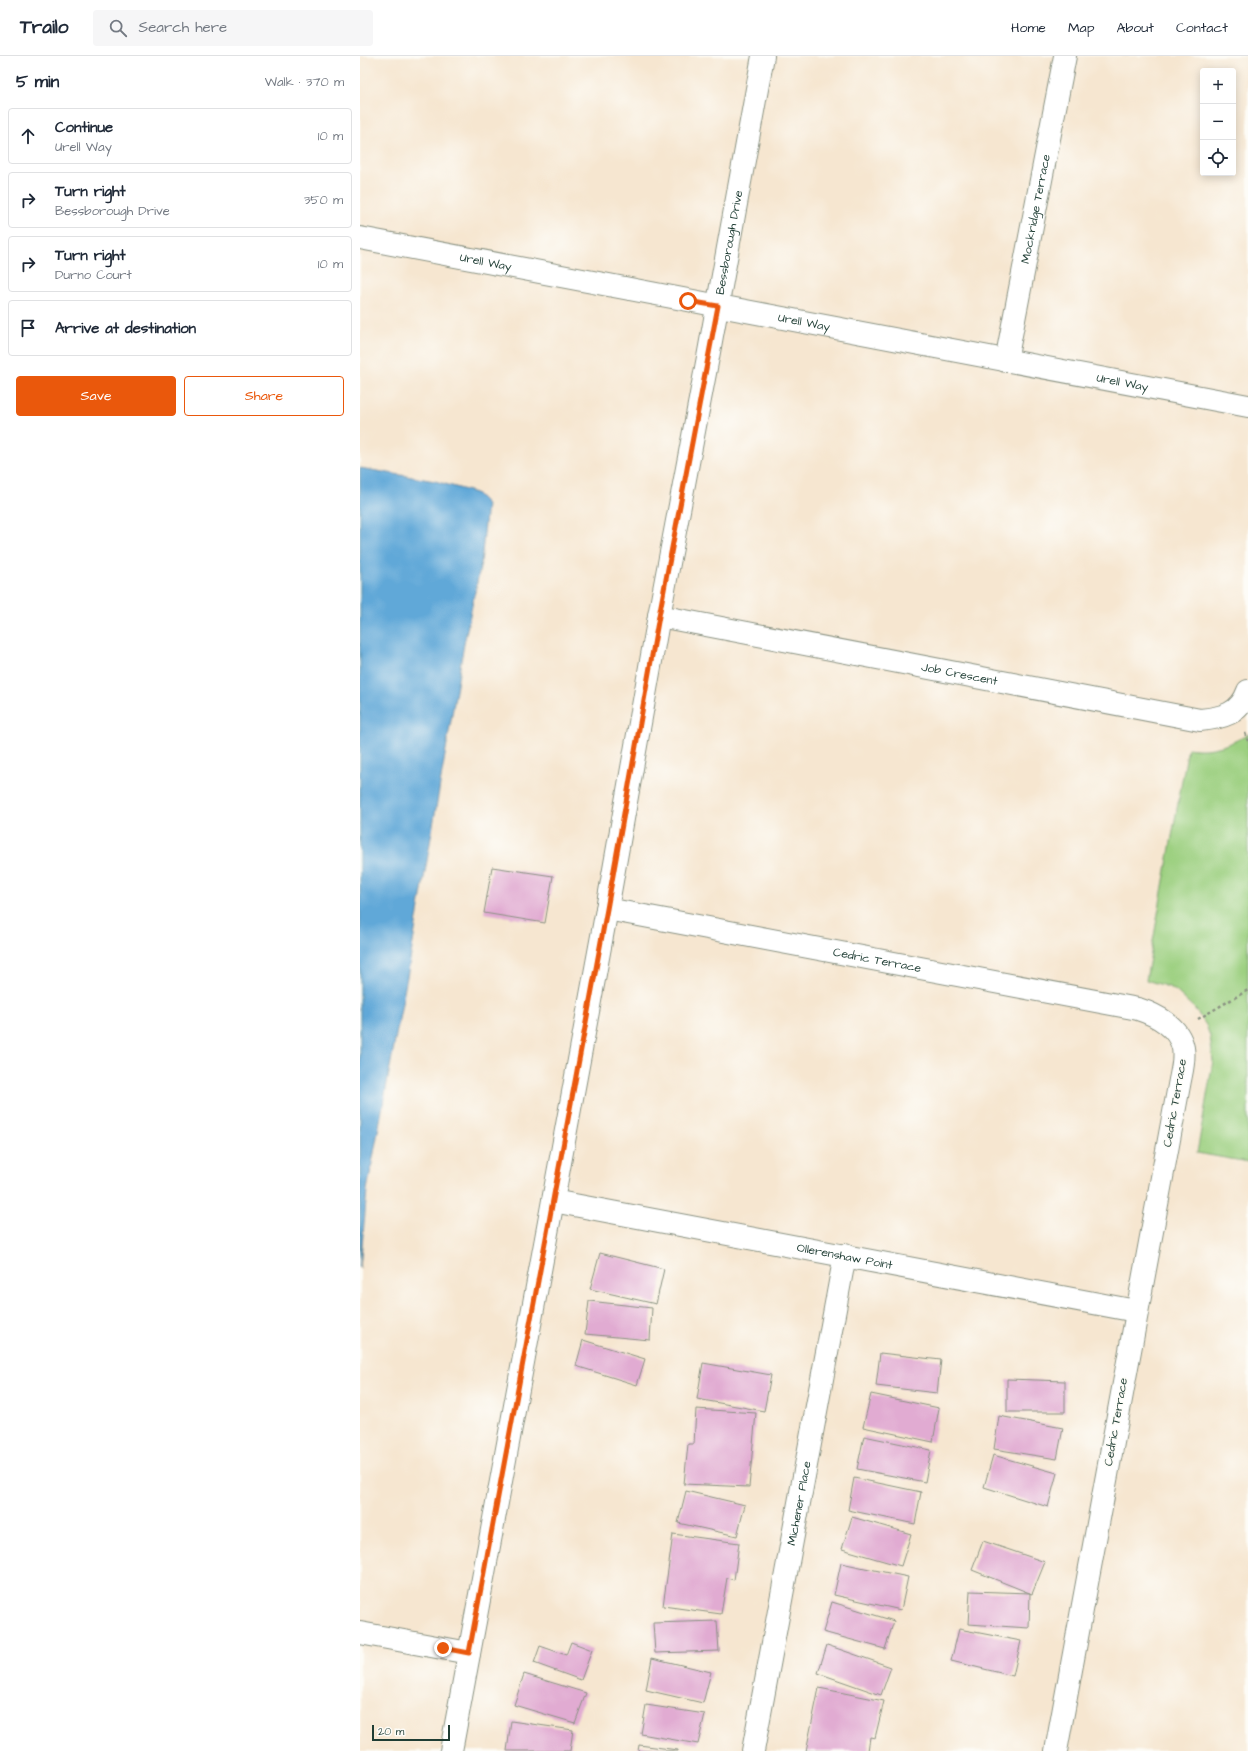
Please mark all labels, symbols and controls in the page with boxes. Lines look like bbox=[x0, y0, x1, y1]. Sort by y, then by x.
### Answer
search box bbox=[93, 10, 373, 46]
text: Trailo bbox=[20, 14, 69, 41]
icon: search bbox=[107, 17, 129, 39]
text: Search here bbox=[139, 17, 227, 38]
text: Home bbox=[1011, 18, 1046, 38]
text: Map bbox=[1068, 18, 1094, 38]
text: About bbox=[1116, 18, 1154, 38]
text: Contact bbox=[1176, 18, 1228, 38]
map controls bbox=[1200, 68, 1236, 176]
button: + bbox=[1200, 68, 1236, 104]
text: 5 min bbox=[16, 70, 59, 94]
text: Walk · 370 m bbox=[265, 73, 344, 91]
button: − bbox=[1200, 104, 1236, 140]
text: Continue bbox=[55, 117, 113, 138]
icon: ahead bbox=[17, 125, 39, 147]
text: 10 m bbox=[318, 127, 343, 145]
text: Urell Way bbox=[55, 138, 112, 156]
button: locate bbox=[1200, 140, 1236, 176]
street label: Mockridge Terrace bbox=[1017, 152, 1054, 265]
text: Turn right bbox=[55, 181, 126, 202]
street label: Bessborough Drive bbox=[711, 188, 747, 296]
icon: right bbox=[17, 189, 39, 211]
text: 350 m bbox=[304, 191, 343, 209]
text: Bessborough Drive bbox=[55, 202, 170, 220]
text: Turn right bbox=[55, 245, 126, 266]
street label: Urell Way bbox=[458, 249, 514, 276]
icon: right bbox=[17, 253, 39, 275]
text: 10 m bbox=[318, 255, 343, 273]
text: Durno Court bbox=[55, 266, 132, 284]
route start bbox=[679, 292, 697, 310]
street label: Urell Way bbox=[777, 309, 832, 336]
icon: arrive bbox=[17, 317, 39, 339]
text: Arrive at destination bbox=[55, 318, 196, 339]
street label: Urell Way bbox=[1095, 369, 1150, 397]
button: Save bbox=[16, 376, 176, 416]
button: Share bbox=[184, 376, 344, 416]
street label: Job Crescent bbox=[920, 658, 999, 689]
street label: Cedric Terrace bbox=[832, 943, 923, 977]
street label: Cedric Terrace bbox=[1159, 1057, 1191, 1148]
street label: Ollerenshaw Point bbox=[796, 1239, 894, 1273]
street label: Cedric Terrace bbox=[1100, 1376, 1132, 1467]
street label: Michener Place bbox=[783, 1459, 815, 1547]
route end bbox=[434, 1639, 452, 1657]
scale bar bbox=[372, 1723, 450, 1742]
text: 20 m bbox=[378, 1724, 404, 1739]

